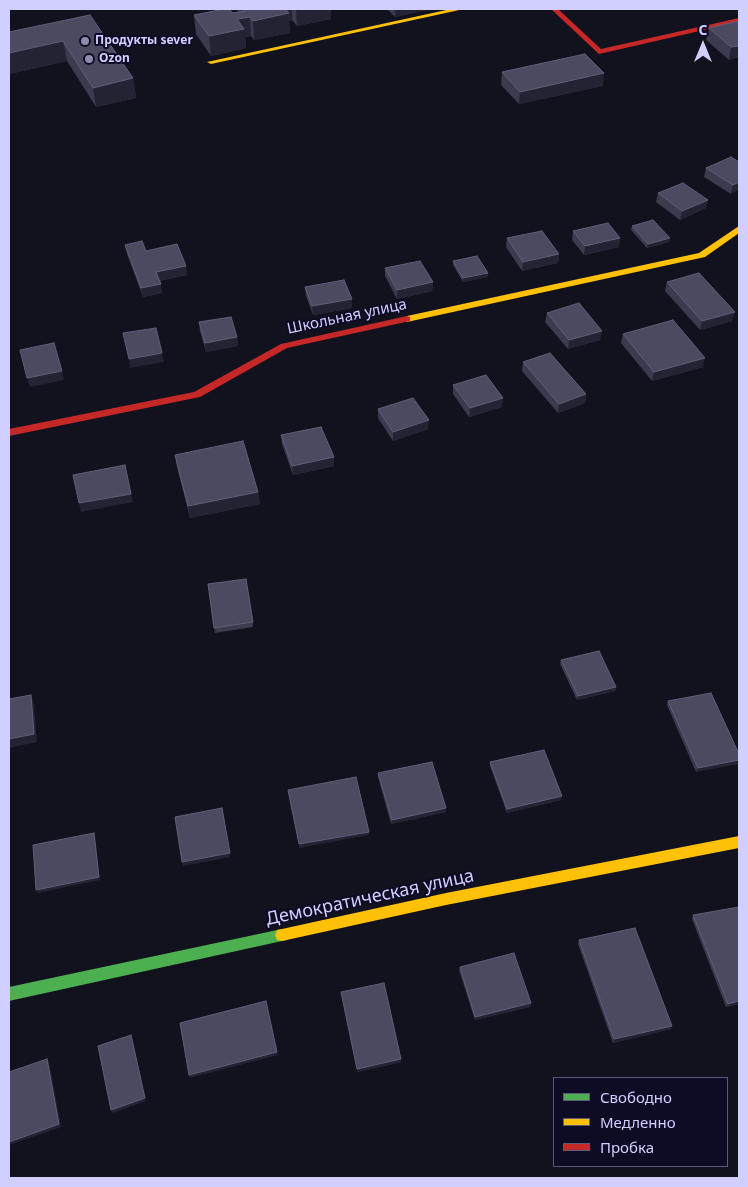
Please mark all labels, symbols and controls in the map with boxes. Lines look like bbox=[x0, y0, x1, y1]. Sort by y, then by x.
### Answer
north arrow bbox=[678, 20, 728, 70]
text: С bbox=[698, 20, 708, 39]
place label: Продукты sever bbox=[95, 34, 193, 48]
marker: Продукты sever bbox=[79, 35, 91, 47]
place label: Ozon bbox=[99, 52, 130, 66]
marker: Ozon bbox=[83, 53, 95, 65]
street label: Школьная улица bbox=[286, 296, 408, 338]
street label: Демократическая улица bbox=[264, 865, 476, 931]
legend bbox=[553, 1077, 728, 1167]
text: Свободно bbox=[600, 1087, 672, 1107]
text: Медленно bbox=[600, 1112, 676, 1132]
text: Пробка bbox=[600, 1137, 654, 1157]

